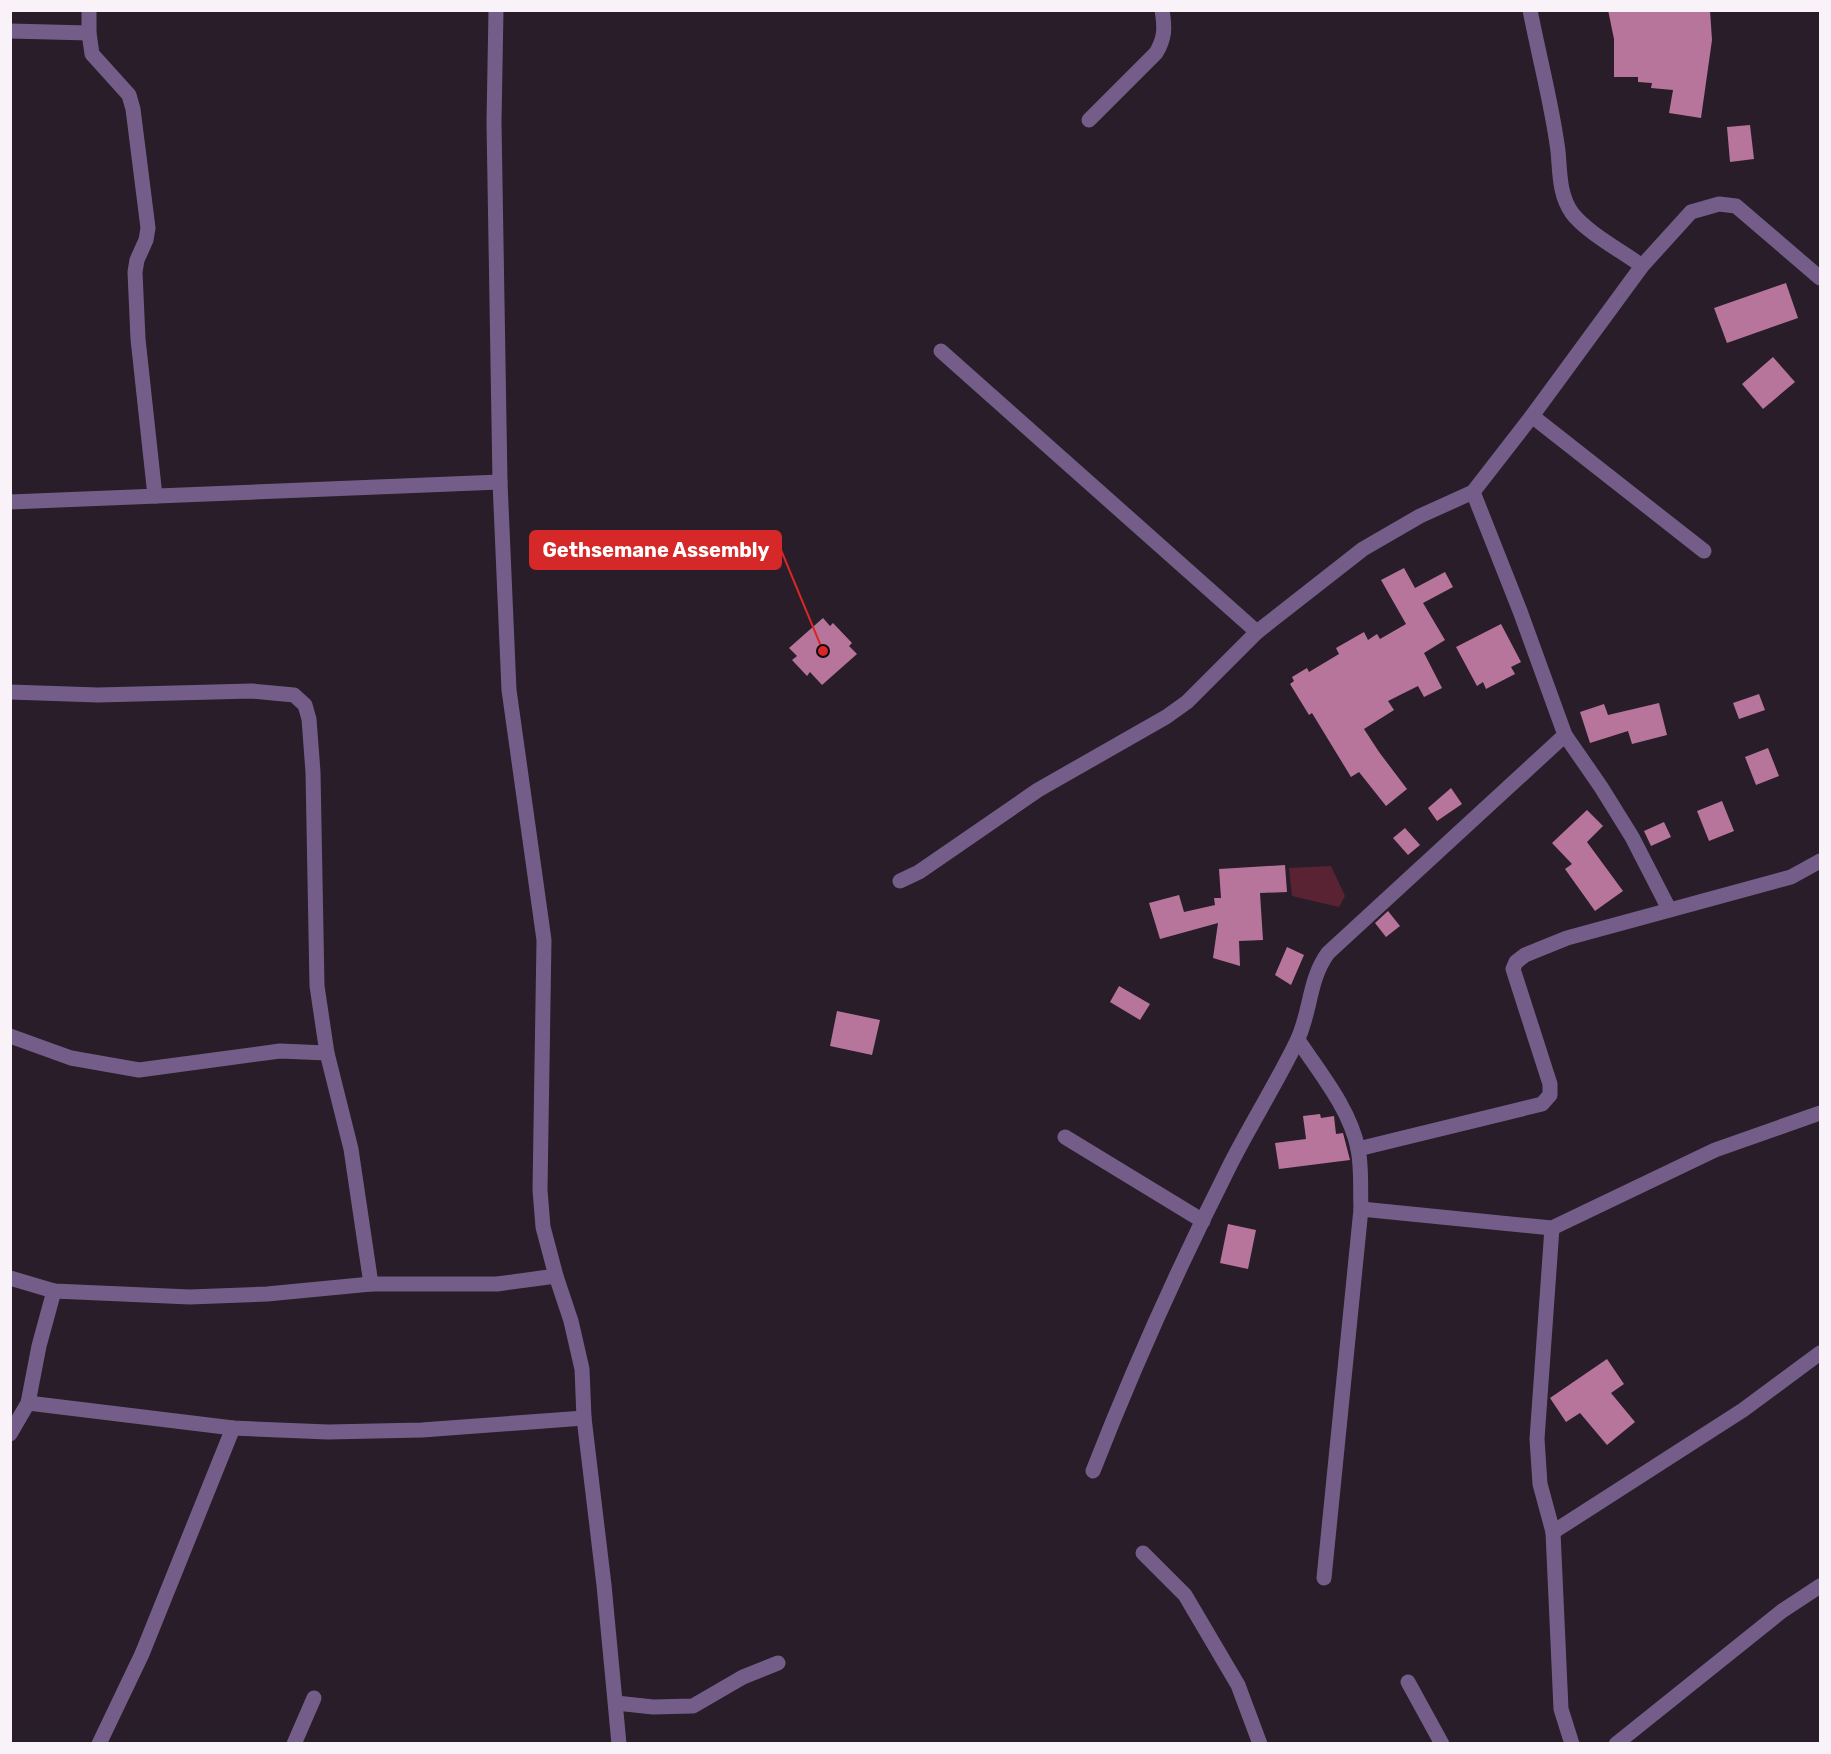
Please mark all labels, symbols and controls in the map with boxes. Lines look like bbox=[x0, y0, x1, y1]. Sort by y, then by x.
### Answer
callout: Gethsemane Assembly bbox=[530, 531, 781, 569]
text: Gethsemane Assembly bbox=[542, 538, 770, 562]

